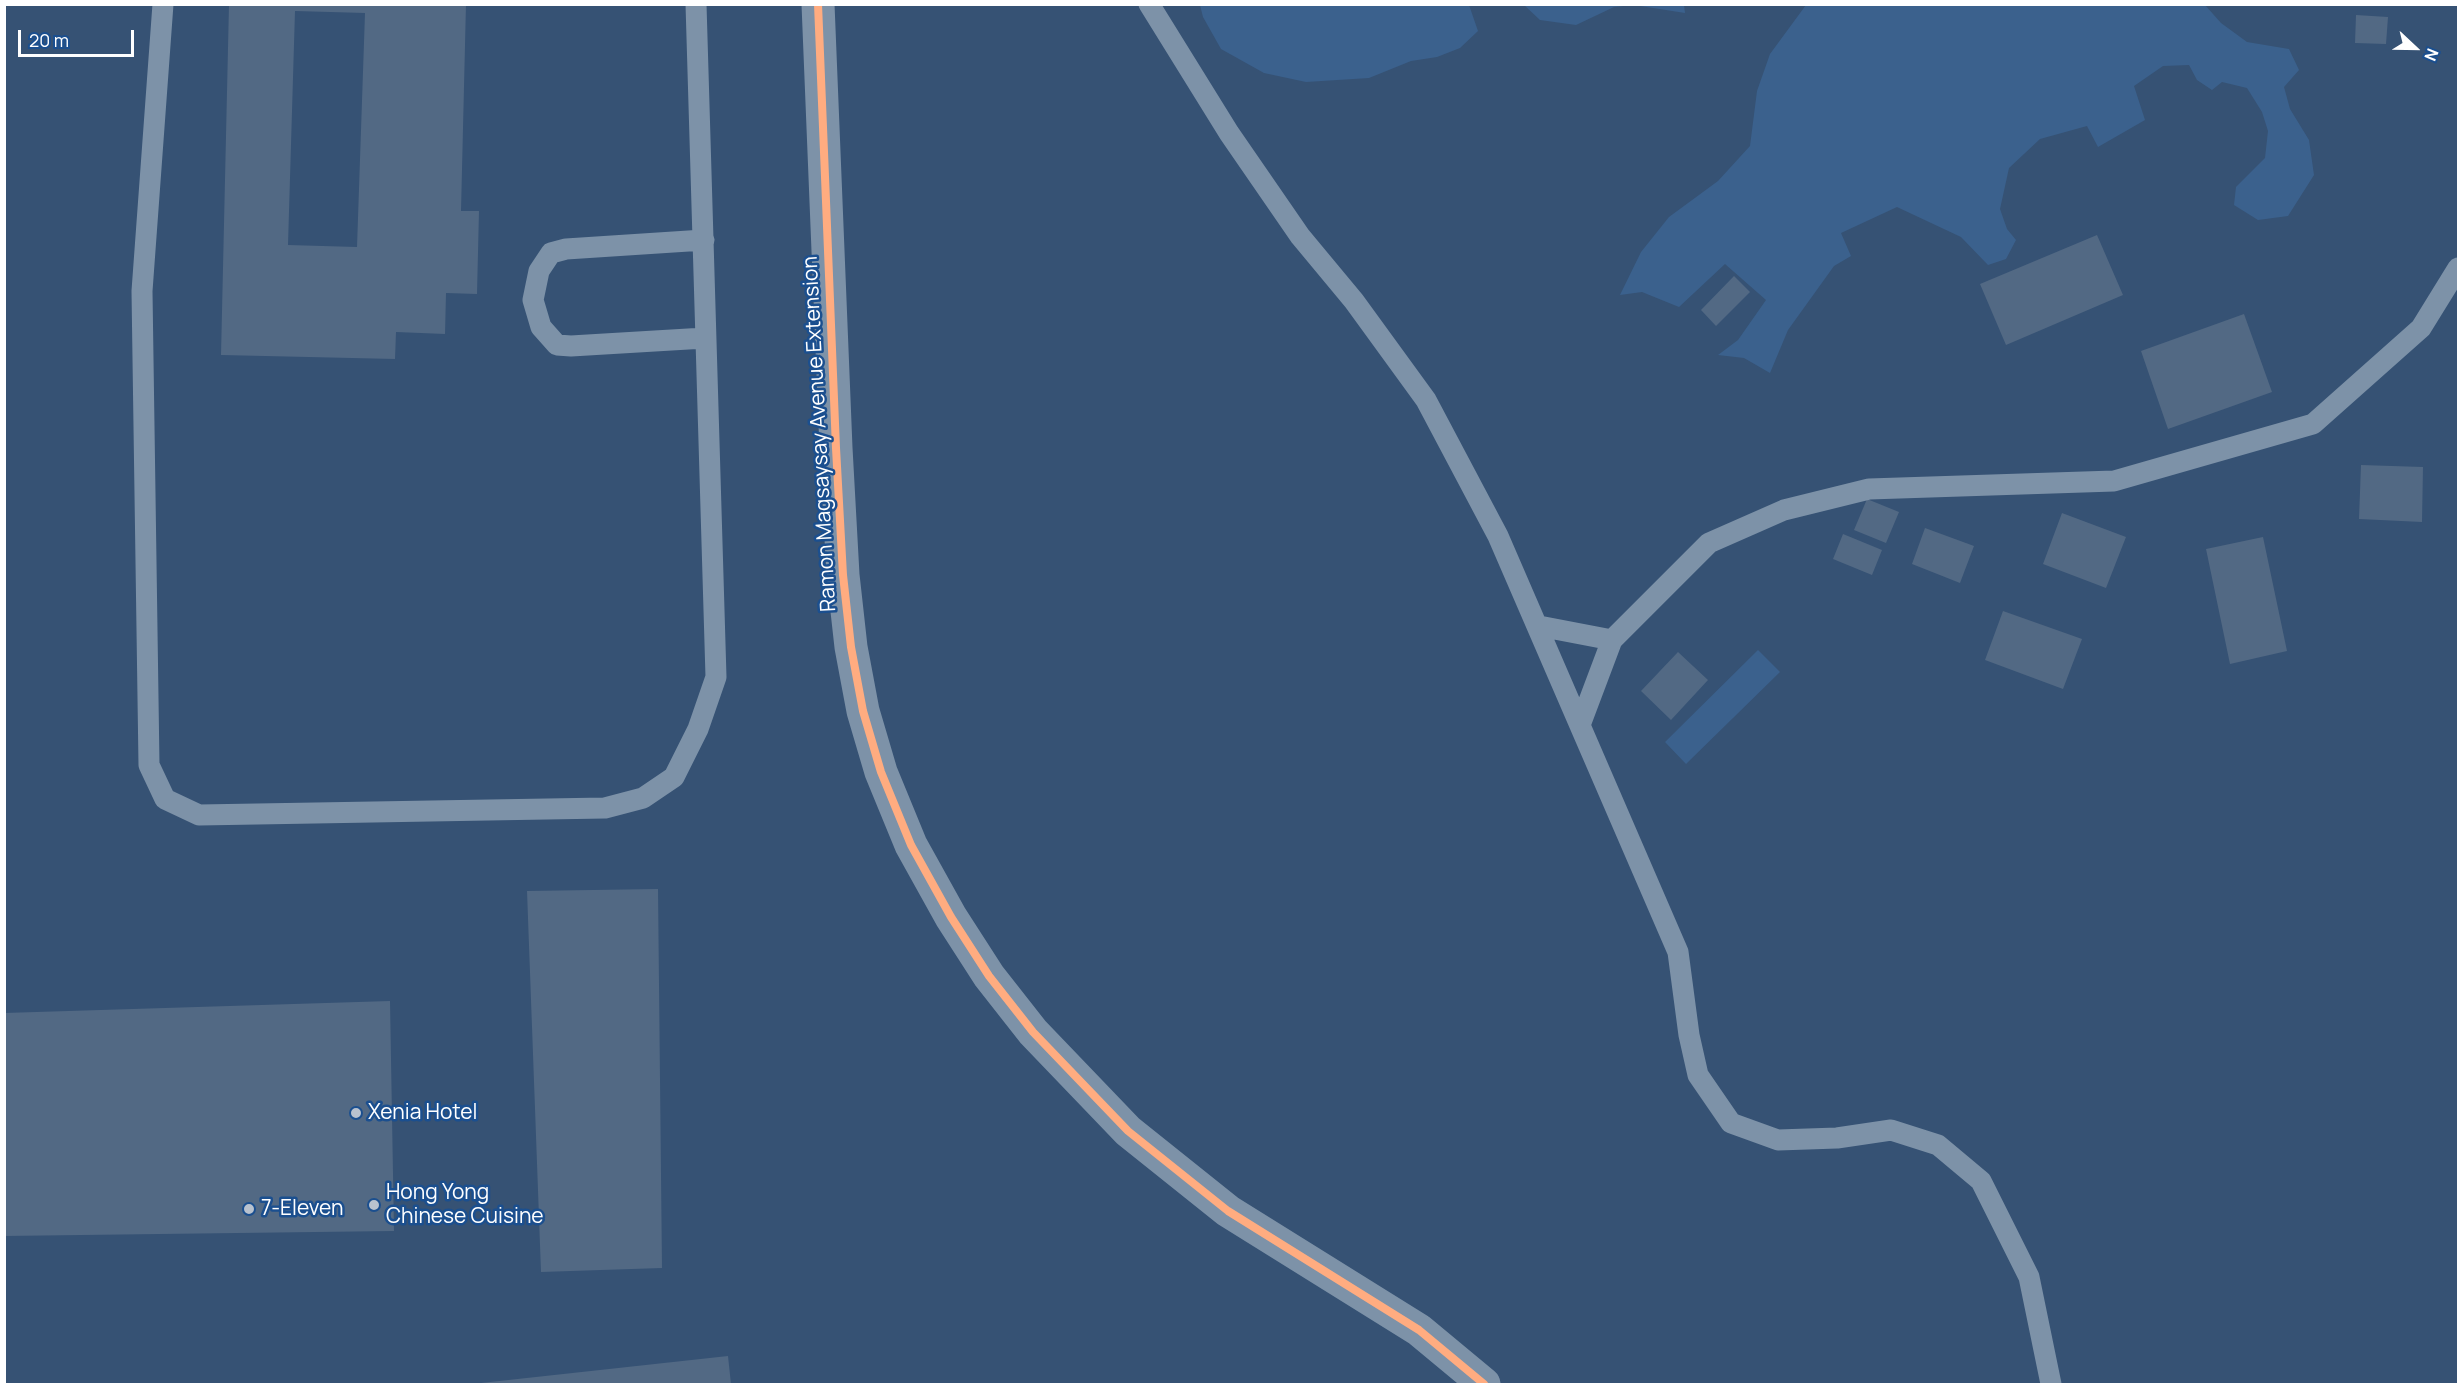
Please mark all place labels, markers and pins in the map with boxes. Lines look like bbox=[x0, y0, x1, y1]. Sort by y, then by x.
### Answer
place label: Xenia Hotel bbox=[368, 1100, 477, 1126]
marker: Xenia Hotel bbox=[349, 1106, 363, 1120]
place label: Hong Yong Chinese Cuisine bbox=[386, 1180, 544, 1230]
place label: 7-Eleven bbox=[261, 1196, 343, 1222]
marker: Hong Yong Chinese Cuisine bbox=[367, 1198, 381, 1212]
marker: 7-Eleven bbox=[242, 1202, 256, 1216]

